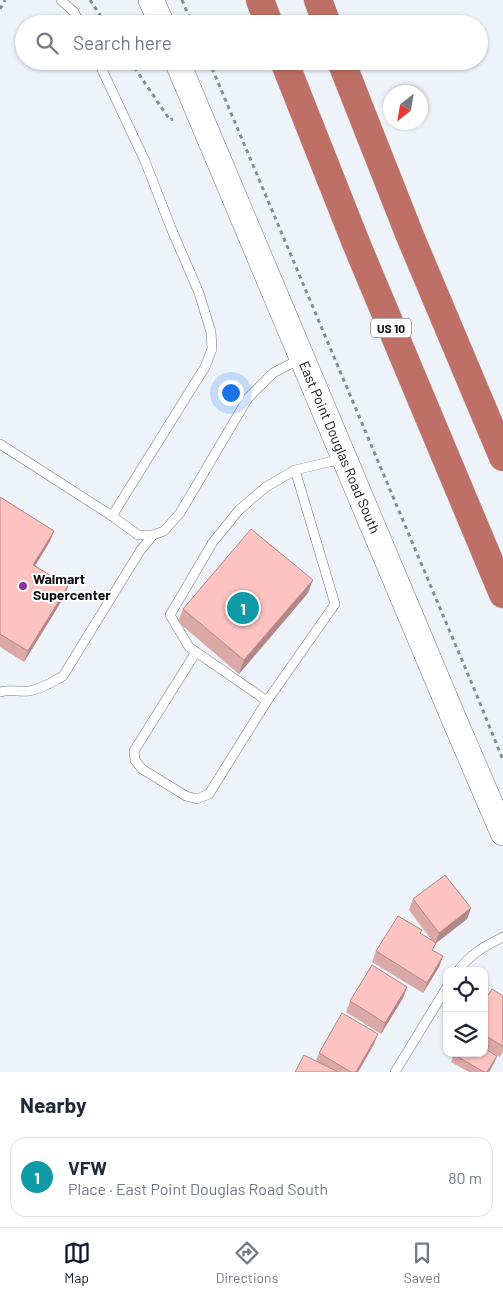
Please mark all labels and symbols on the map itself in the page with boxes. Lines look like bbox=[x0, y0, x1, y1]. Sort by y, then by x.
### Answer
north arrow bbox=[383, 85, 428, 130]
road number: US 10 bbox=[371, 318, 411, 338]
street label: East Point Douglas Road South bbox=[296, 358, 384, 536]
your location bbox=[218, 380, 244, 406]
place label: Walmart Supercenter bbox=[33, 570, 111, 603]
marker: Walmart Supercenter bbox=[17, 580, 29, 592]
pin: 1 bbox=[227, 589, 259, 627]

